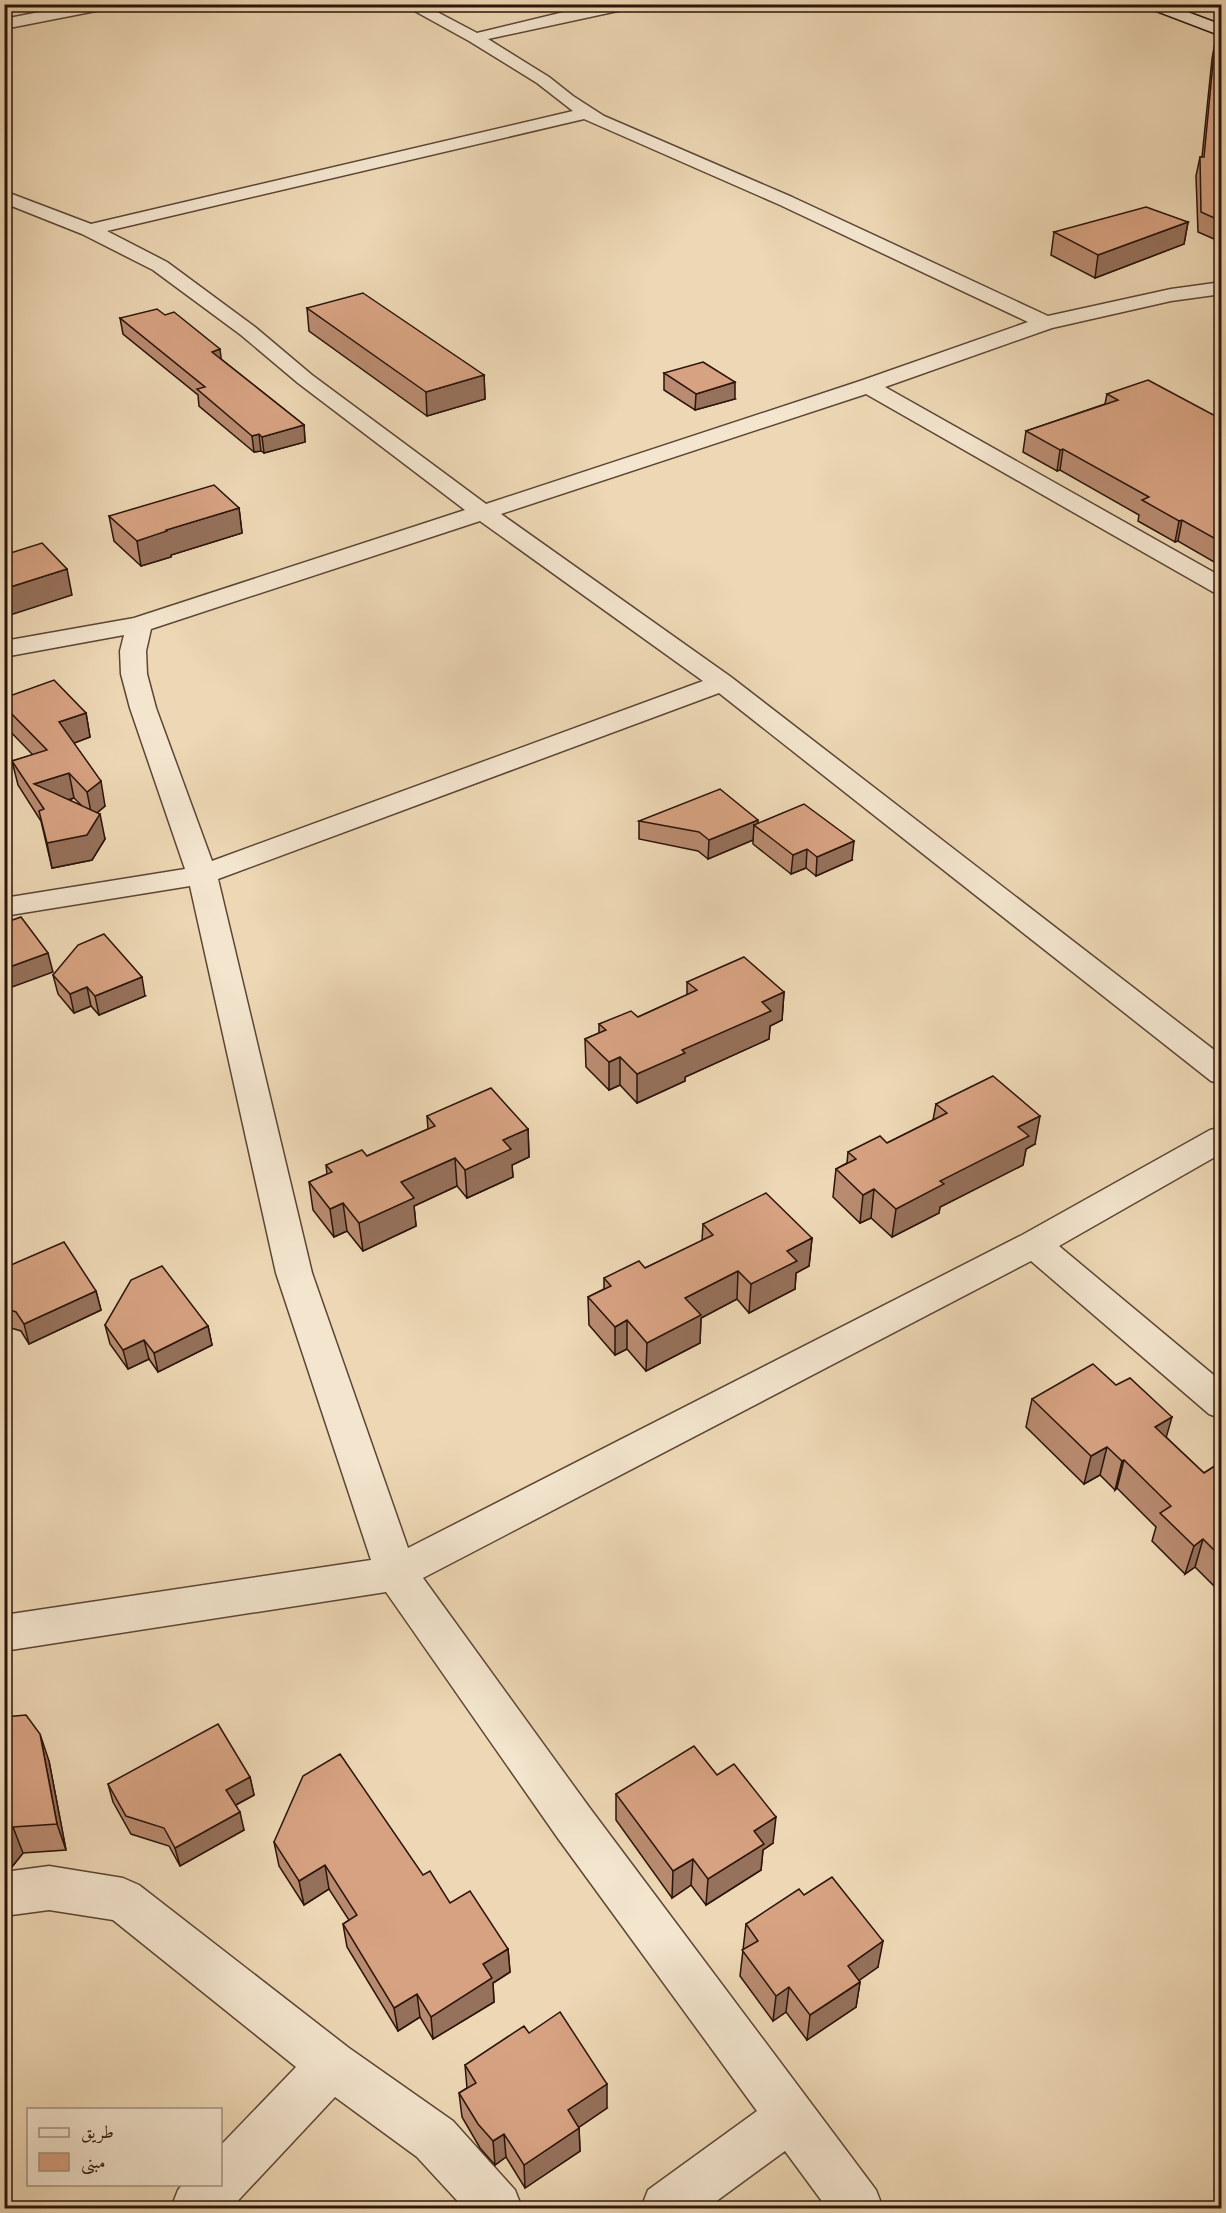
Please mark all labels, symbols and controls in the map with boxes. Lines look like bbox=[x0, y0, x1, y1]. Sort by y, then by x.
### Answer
legend bbox=[27, 2108, 222, 2186]
text: طريق bbox=[81, 2122, 114, 2144]
text: مبنى bbox=[81, 2152, 106, 2175]

